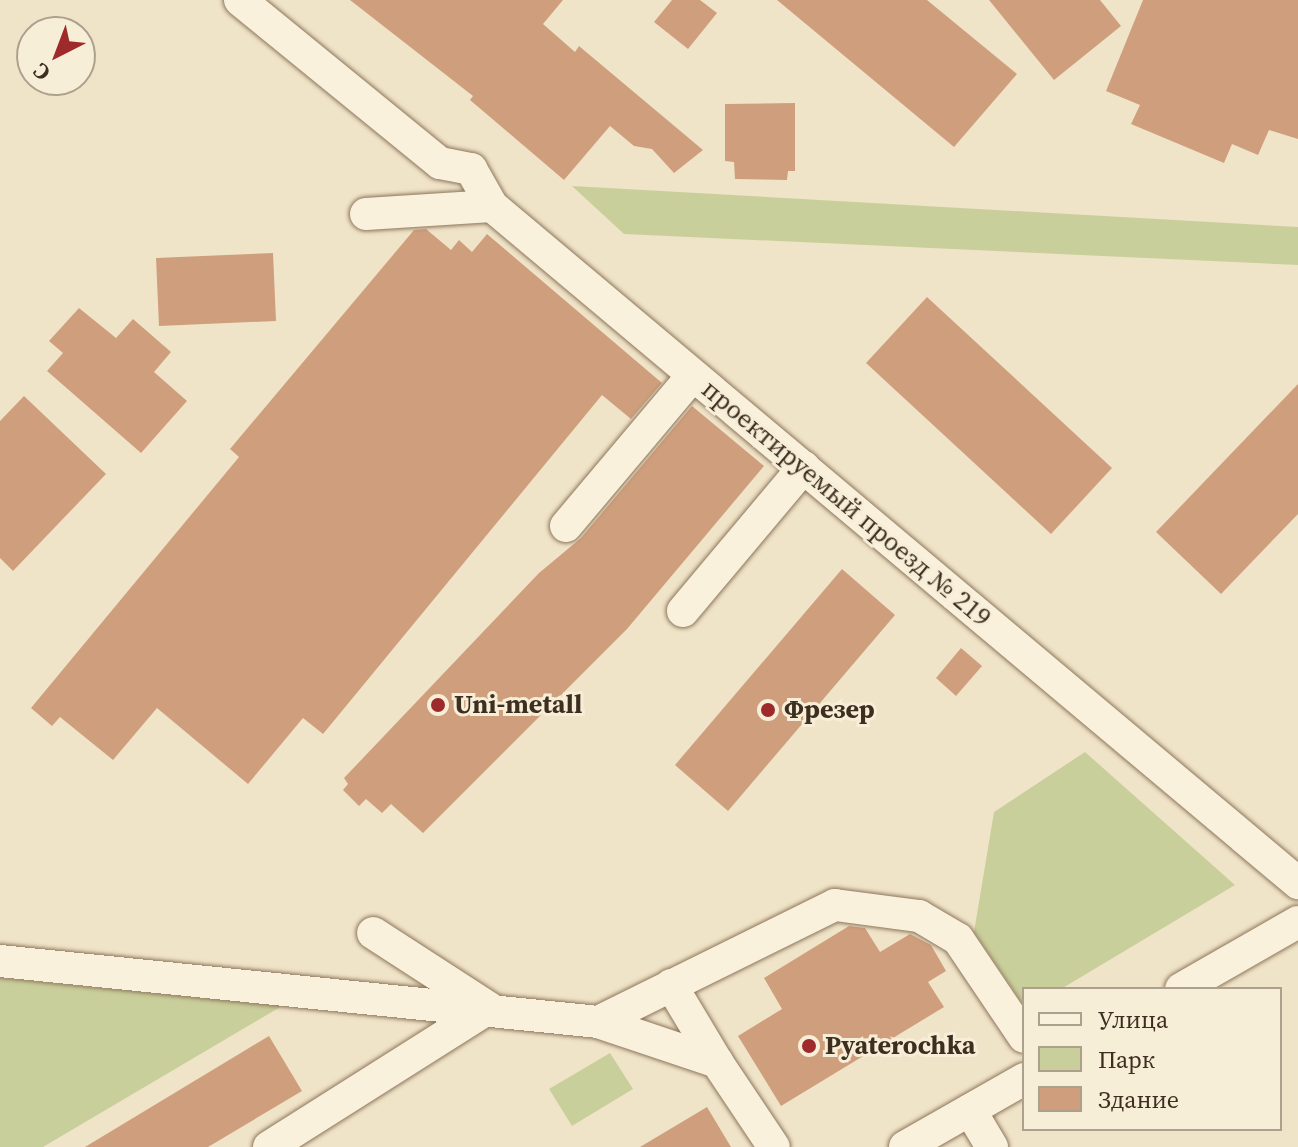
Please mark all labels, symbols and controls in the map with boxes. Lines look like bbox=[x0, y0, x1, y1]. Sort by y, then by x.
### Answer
north arrow bbox=[16, 16, 96, 96]
text: С bbox=[26, 57, 56, 88]
street label: проектируемый проезд № 219 bbox=[695, 374, 997, 634]
place label: Uni-metall bbox=[454, 689, 582, 721]
place label: Фрезер bbox=[784, 694, 875, 726]
marker: Uni-metall bbox=[429, 696, 447, 714]
marker: Фрезер bbox=[759, 701, 777, 719]
legend bbox=[1022, 987, 1282, 1131]
text: Улица bbox=[1098, 1003, 1168, 1036]
place label: Pyaterochka bbox=[825, 1030, 976, 1062]
marker: Pyaterochka bbox=[800, 1037, 818, 1055]
text: Парк bbox=[1098, 1043, 1155, 1076]
text: Здание bbox=[1098, 1083, 1179, 1116]

